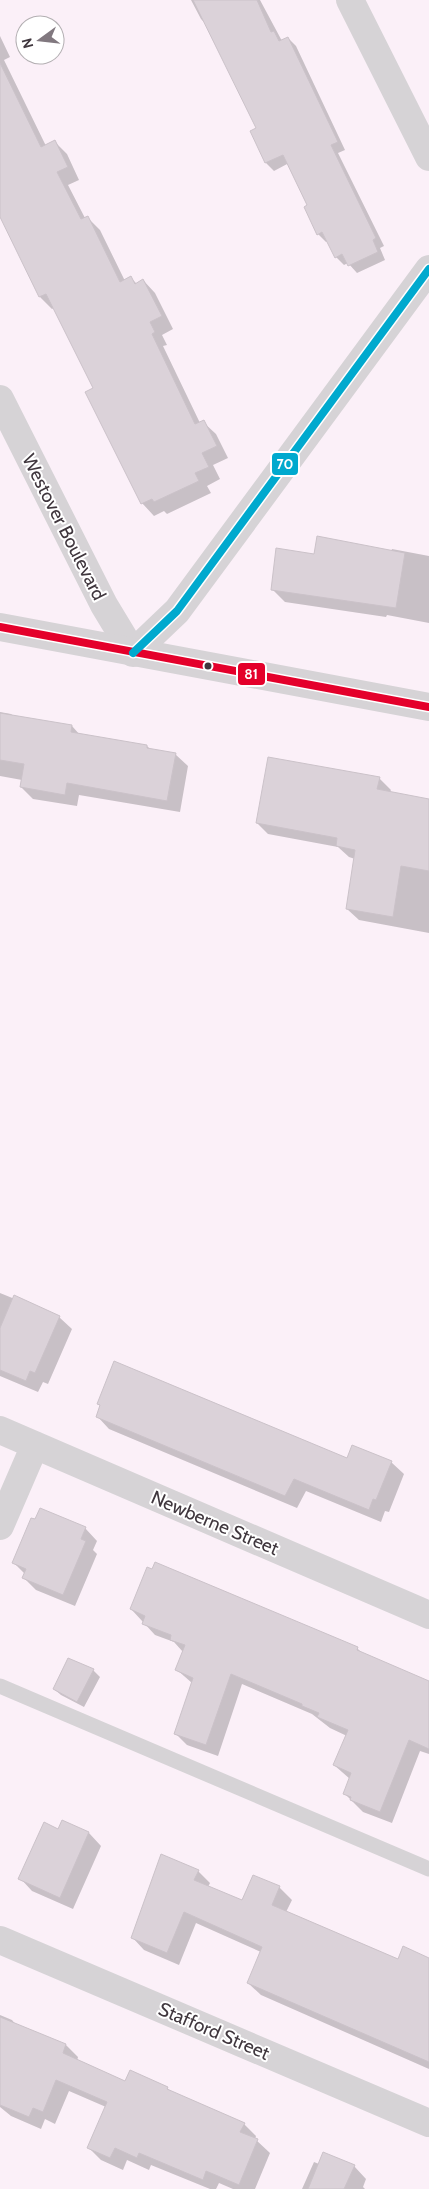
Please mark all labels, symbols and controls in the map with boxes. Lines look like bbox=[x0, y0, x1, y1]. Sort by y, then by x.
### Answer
north arrow bbox=[15, 15, 65, 65]
text: N bbox=[17, 36, 37, 50]
street label: Westover Boulevard bbox=[17, 450, 111, 604]
line badge: 70 bbox=[271, 452, 299, 476]
text: 70 bbox=[277, 455, 294, 473]
unlabelled marker bbox=[203, 661, 213, 671]
line badge: 81 bbox=[237, 662, 266, 686]
text: 81 bbox=[244, 665, 258, 683]
street label: Newberne Street bbox=[148, 1486, 283, 1560]
street label: Stafford Street bbox=[155, 1997, 274, 2065]

